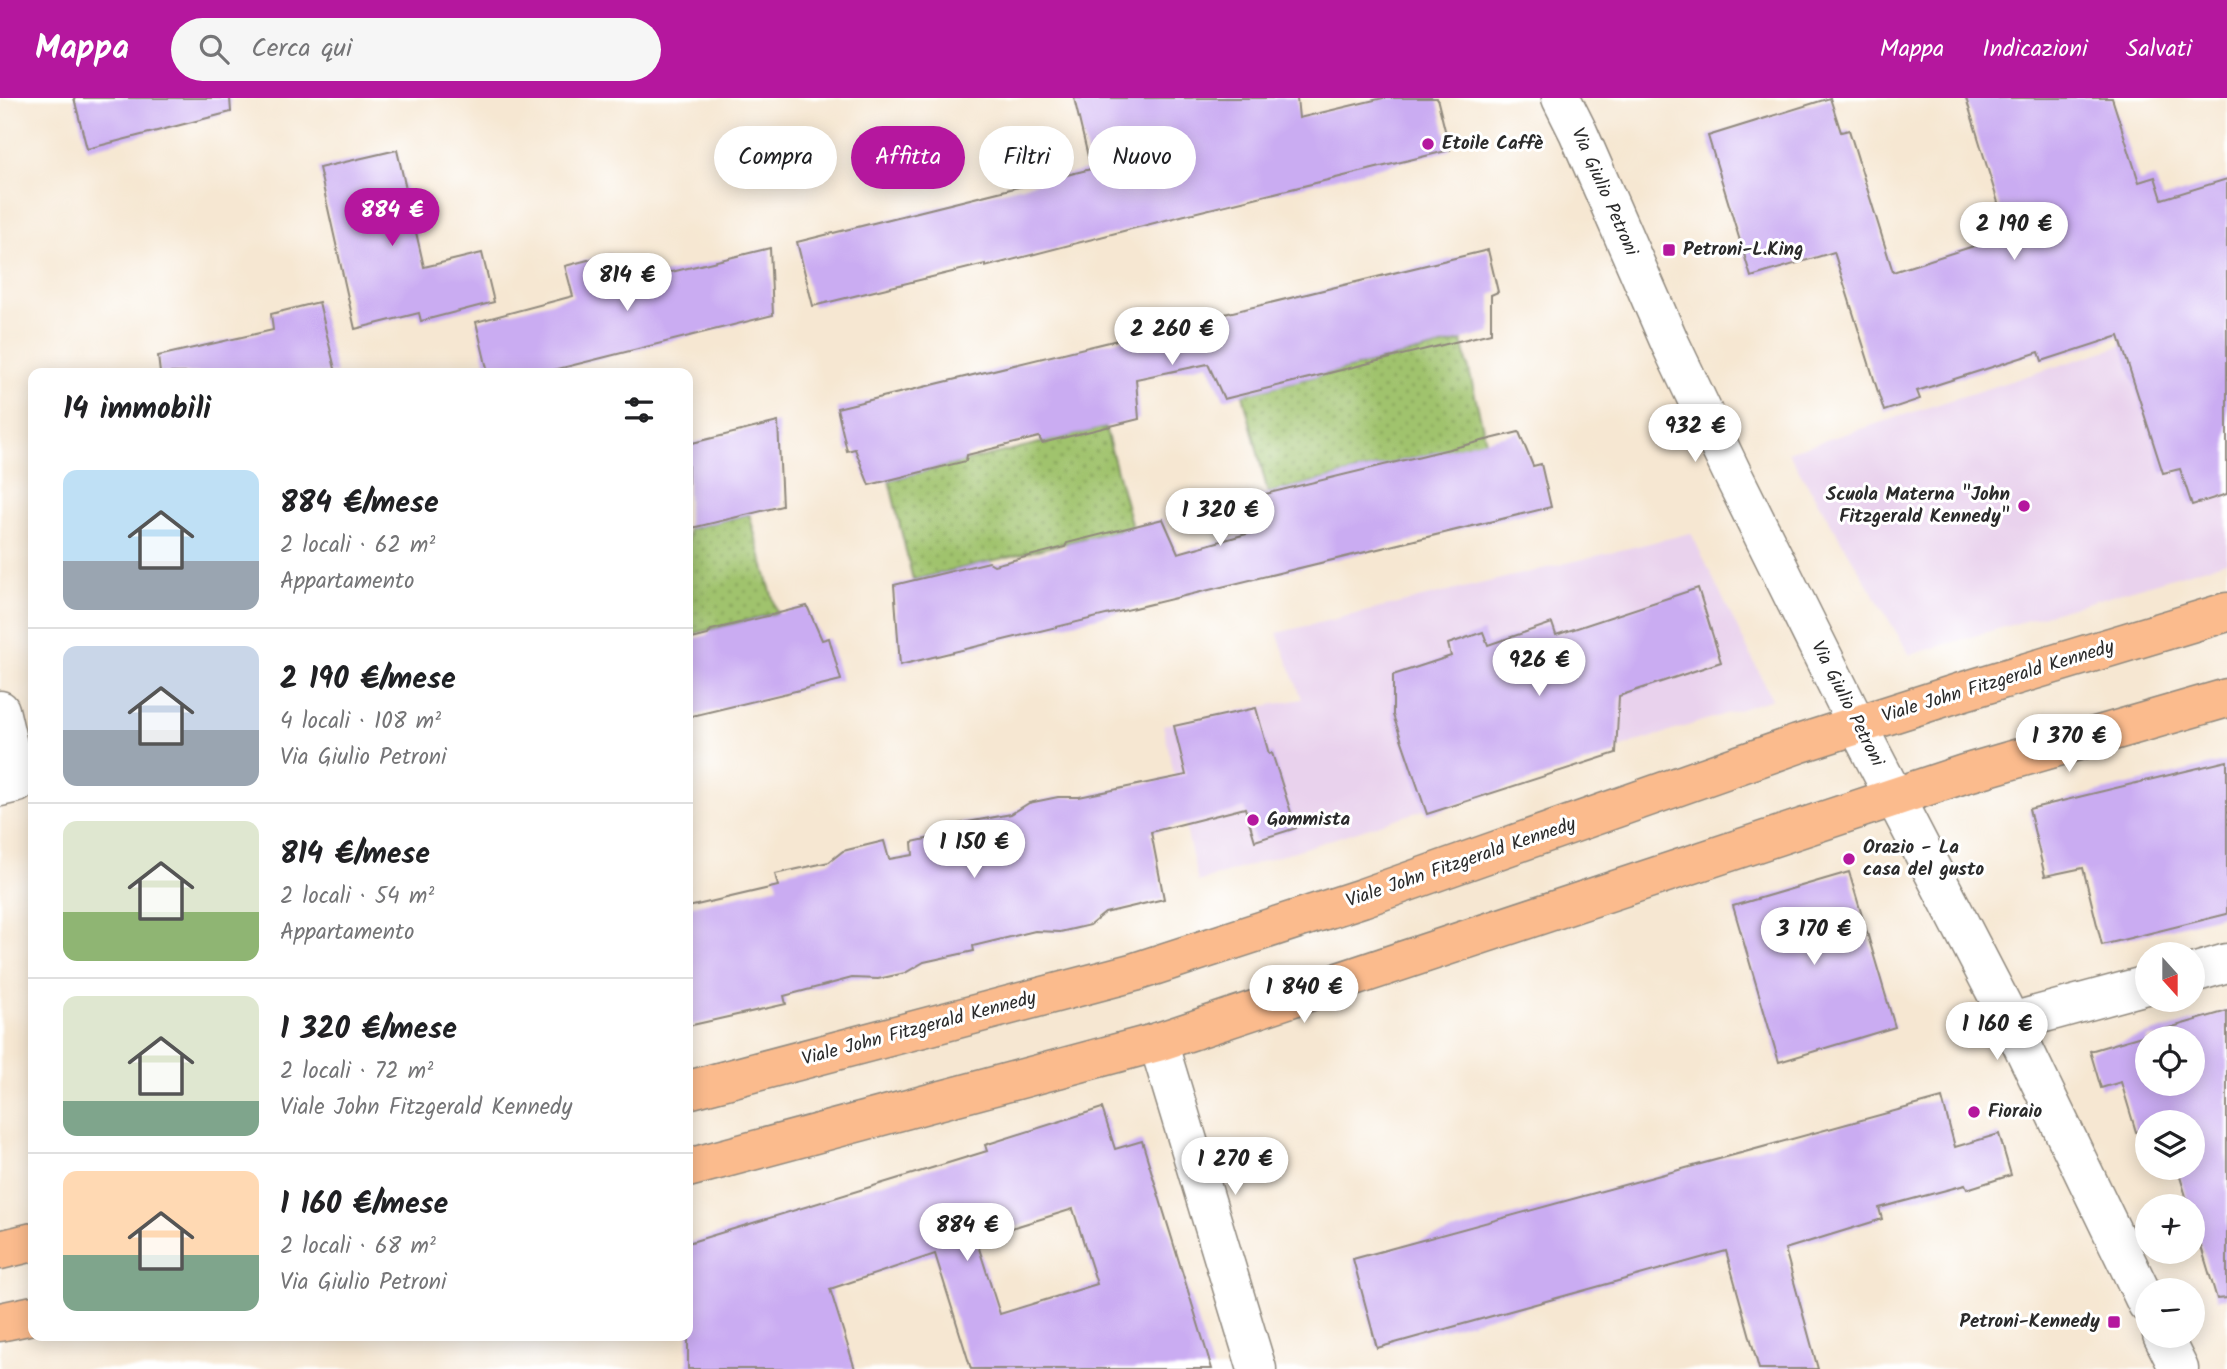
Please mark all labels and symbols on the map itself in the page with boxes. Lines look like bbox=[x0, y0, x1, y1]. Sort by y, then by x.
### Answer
street label: Via Giulio Petroni bbox=[1562, 123, 1646, 262]
place label: Etoile Caffè bbox=[1442, 129, 1543, 159]
marker: Etoile Caffè bbox=[1420, 136, 1436, 152]
pin: 884 € bbox=[343, 188, 441, 248]
pin: 2 190 € bbox=[1949, 202, 2079, 262]
place label: Petroni-L.King bbox=[1683, 235, 1803, 265]
marker: Petroni-L.King bbox=[1661, 242, 1677, 258]
pin: 814 € bbox=[578, 254, 676, 313]
pin: 2 260 € bbox=[1107, 308, 1237, 367]
pin: 932 € bbox=[1646, 404, 1744, 464]
place label: Scuola Materna "John Fitzgerald Kennedy" bbox=[1826, 480, 2010, 532]
pin: 1 320 € bbox=[1155, 489, 1285, 548]
marker: Scuola Materna "John Fitzgerald Kennedy" bbox=[2016, 498, 2032, 514]
street label: Viale John Fitzgerald Kennedy bbox=[1878, 632, 2119, 732]
street label: Via Giulio Petroni bbox=[1802, 636, 1892, 773]
pin: 926 € bbox=[1490, 638, 1588, 698]
pin: 1 370 € bbox=[2004, 714, 2134, 774]
place label: Gommista bbox=[1267, 805, 1351, 835]
street label: Viale John Fitzgerald Kennedy bbox=[1342, 809, 1581, 916]
marker: Gommista bbox=[1245, 812, 1261, 828]
pin: 1 150 € bbox=[909, 820, 1039, 880]
place label: Orazio - La casa del gusto bbox=[1863, 833, 1985, 885]
marker: Orazio - La casa del gusto bbox=[1841, 851, 1857, 867]
pin: 3 170 € bbox=[1749, 908, 1879, 967]
north arrow bbox=[2135, 942, 2205, 1012]
pin: 1 840 € bbox=[1239, 965, 1369, 1025]
street label: Viale John Fitzgerald Kennedy bbox=[798, 983, 1041, 1075]
pin: 1 160 € bbox=[1932, 1002, 2062, 1062]
place label: Fioraio bbox=[1988, 1097, 2042, 1127]
marker: Fioraio bbox=[1966, 1104, 1982, 1120]
pin: 1 270 € bbox=[1170, 1138, 1300, 1197]
pin: 884 € bbox=[918, 1204, 1016, 1263]
place label: Petroni-Kennedy bbox=[1959, 1307, 2100, 1337]
marker: Petroni-Kennedy bbox=[2106, 1314, 2122, 1330]

